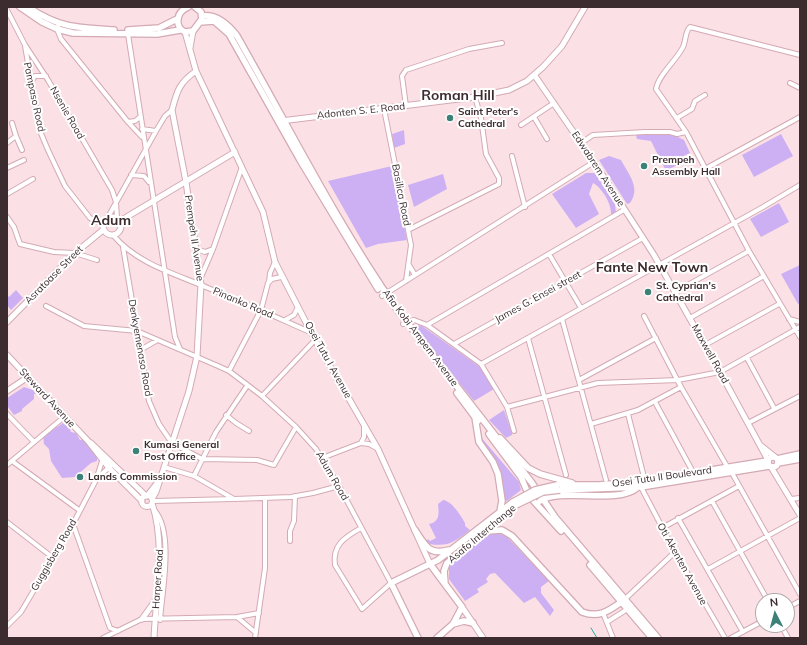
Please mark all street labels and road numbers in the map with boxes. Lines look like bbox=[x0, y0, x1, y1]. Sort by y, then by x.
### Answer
street label: Pampaso Road bbox=[21, 61, 47, 133]
street label: Nsenie Road bbox=[47, 85, 87, 141]
street label: Adonten S. E. Road bbox=[316, 100, 406, 122]
street label: Edwabrem Avenue bbox=[569, 129, 627, 209]
street label: Basilica Road bbox=[389, 163, 413, 227]
street label: Prempeh II Avenue bbox=[182, 194, 206, 282]
street label: Asratoase Street bbox=[22, 243, 86, 307]
street label: James G. Ensei street bbox=[493, 268, 583, 326]
street label: Pinanko Road bbox=[211, 285, 275, 321]
street label: Afia Kobi Ampem Avenue bbox=[380, 287, 460, 389]
street label: Denkyemenaso Road bbox=[126, 299, 154, 397]
street label: Osei Tutu I Avenue bbox=[302, 319, 354, 401]
street label: Maxwell Road bbox=[689, 322, 731, 386]
street label: Steward Avenue bbox=[16, 366, 78, 430]
street label: Adum Road bbox=[313, 449, 351, 503]
street label: Osei Tutu II Boulevard bbox=[611, 464, 713, 490]
street label: Asafo Interchange bbox=[446, 502, 518, 566]
street label: Guggisberg Road bbox=[29, 517, 79, 593]
street label: Oti Akenten Avenue bbox=[654, 521, 710, 607]
street label: Harper Road bbox=[150, 549, 166, 609]

